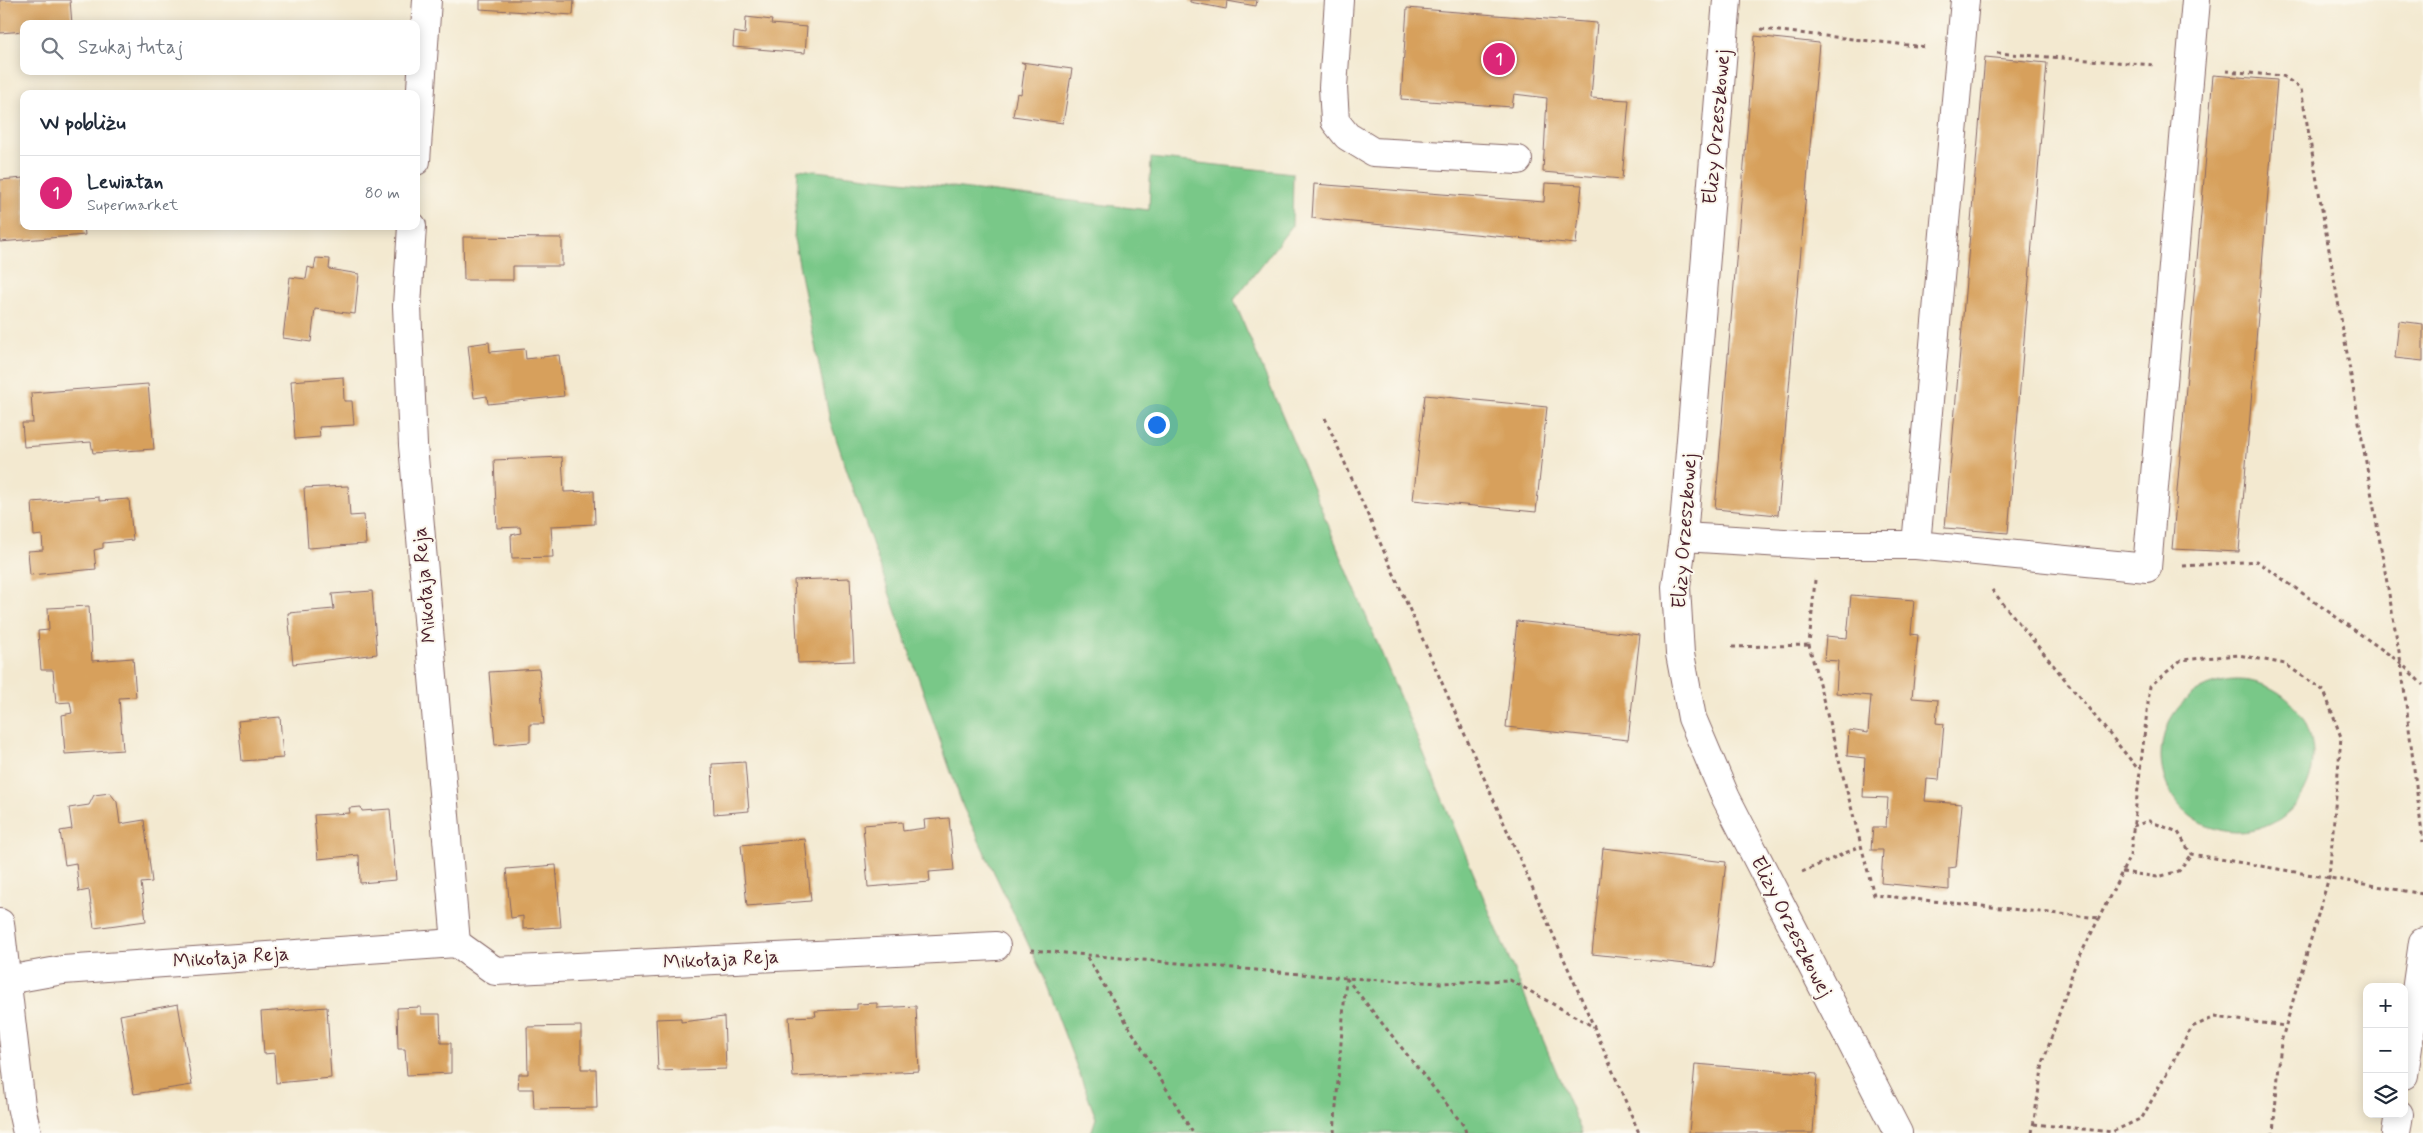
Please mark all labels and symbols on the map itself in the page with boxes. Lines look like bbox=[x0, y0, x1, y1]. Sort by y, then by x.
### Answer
pin: 1 bbox=[1483, 40, 1515, 78]
street label: Elizy Orzeszkowej bbox=[1697, 48, 1737, 206]
your location bbox=[1144, 412, 1170, 438]
street label: Elizy Orzeszkowej bbox=[1666, 452, 1704, 610]
street label: Mikołaja Reja bbox=[406, 526, 444, 644]
street label: Elizy Orzeszkowej bbox=[1744, 852, 1838, 1002]
street label: Mikołaja Reja bbox=[172, 940, 290, 976]
street label: Mikołaja Reja bbox=[662, 943, 780, 977]

